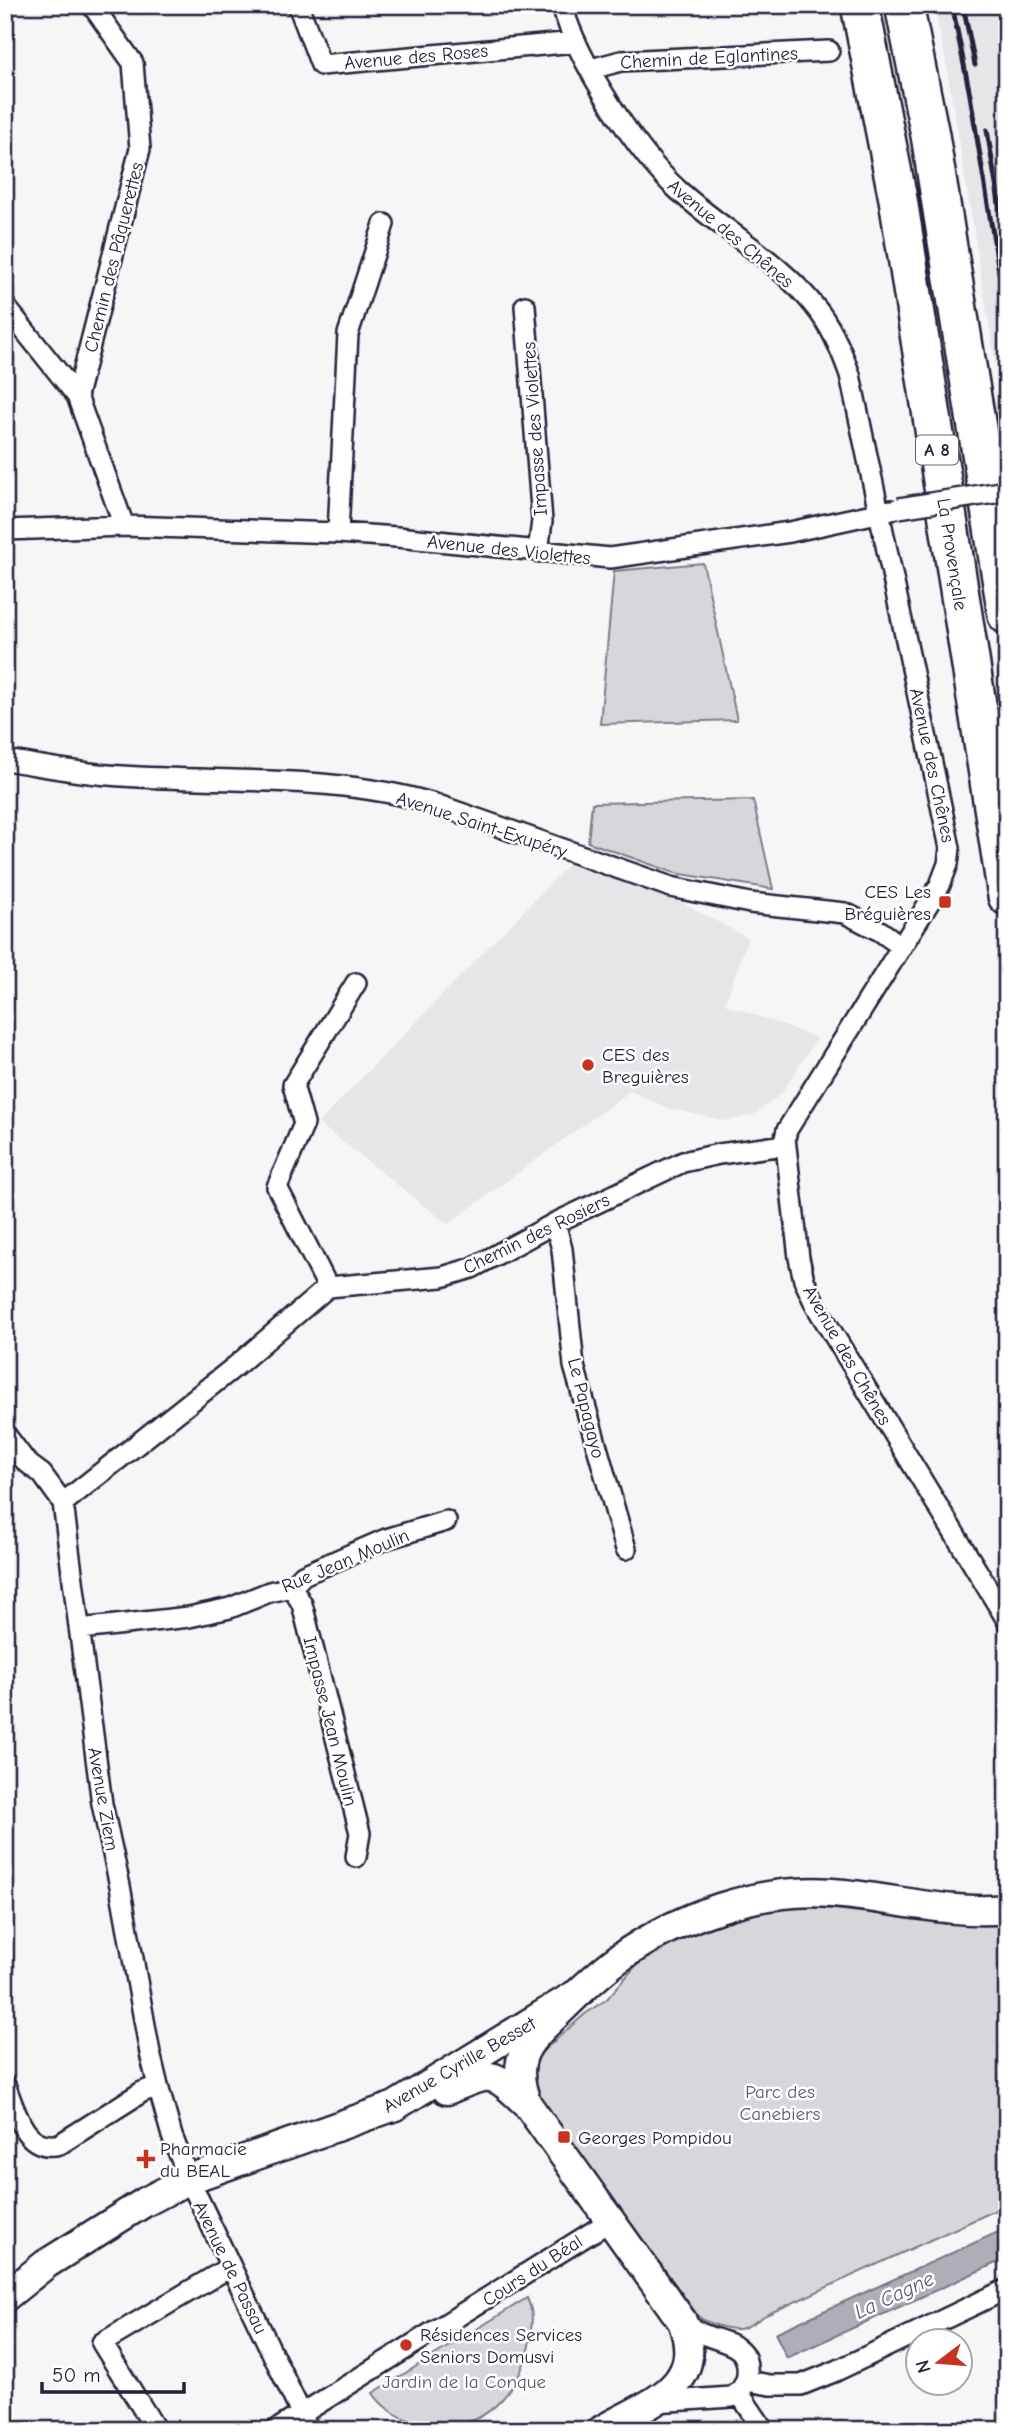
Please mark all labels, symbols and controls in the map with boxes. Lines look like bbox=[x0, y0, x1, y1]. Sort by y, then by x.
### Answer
street label: Avenue des Roses bbox=[343, 40, 489, 74]
street label: Chemin de Eglantines bbox=[620, 42, 799, 74]
street label: Chemin des Pâquerettes bbox=[80, 160, 148, 355]
street label: Avenue des Chênes bbox=[663, 175, 798, 293]
street label: Impasse des Violettes bbox=[518, 341, 552, 517]
road number: A 8 bbox=[916, 436, 958, 464]
street label: La Provençale bbox=[932, 497, 972, 612]
street label: Avenue des Violettes bbox=[426, 530, 592, 570]
street label: Avenue des Chênes bbox=[905, 686, 959, 845]
street label: Avenue Saint-Exupéry bbox=[394, 787, 570, 863]
place label: CES Les Bréguières bbox=[845, 881, 931, 925]
marker: CES Les Bréguières bbox=[937, 894, 953, 910]
place label: CES des Breguières bbox=[602, 1044, 689, 1088]
marker: CES des Breguières bbox=[580, 1057, 596, 1073]
street label: Chemin des Rosiers bbox=[460, 1189, 613, 1279]
street label: Avenue des Chênes bbox=[798, 1282, 896, 1429]
street label: Le Papagayo bbox=[563, 1356, 609, 1461]
street label: Rue Jean Moulin bbox=[278, 1524, 412, 1598]
street label: Impasse Jean Moulin bbox=[298, 1634, 362, 1808]
street label: Avenue Ziem bbox=[83, 1746, 123, 1853]
street label: Avenue Cyrille Besset bbox=[379, 2012, 540, 2117]
park label: Parc des Canebiers bbox=[740, 2081, 821, 2125]
place label: Georges Pompidou bbox=[578, 2127, 732, 2149]
marker: Georges Pompidou bbox=[556, 2129, 572, 2145]
place label: Pharmacie du BEAL bbox=[160, 2138, 247, 2182]
marker: Pharmacie du BEAL bbox=[138, 2151, 154, 2167]
street label: Avenue de Passau bbox=[188, 2197, 272, 2337]
street label: Cours du Béal bbox=[478, 2230, 587, 2311]
water label: La Cagne bbox=[850, 2266, 938, 2324]
place label: Résidences Services Seniors Domusvi bbox=[420, 2324, 582, 2368]
north arrow bbox=[904, 2326, 974, 2396]
marker: Résidences Services Seniors Domusvi bbox=[398, 2337, 414, 2353]
scale bar bbox=[42, 2351, 184, 2395]
text: N bbox=[911, 2357, 936, 2375]
text: 50 m bbox=[52, 2363, 101, 2387]
park label: Jardin de la Conque bbox=[382, 2371, 546, 2393]

